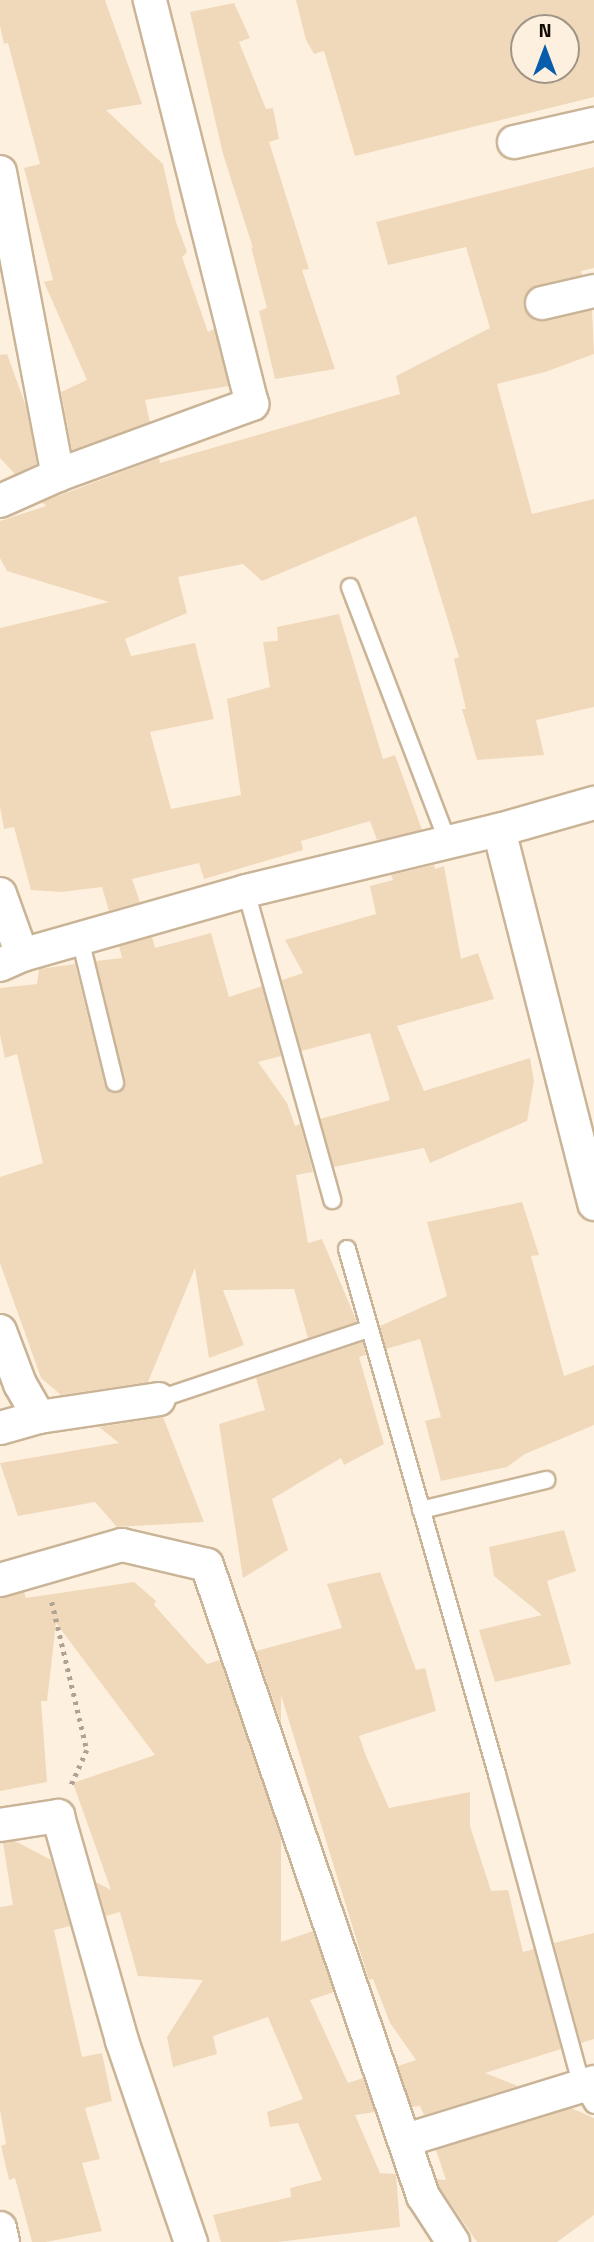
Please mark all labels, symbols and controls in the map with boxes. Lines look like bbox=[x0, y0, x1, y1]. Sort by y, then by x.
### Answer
north arrow bbox=[510, 14, 580, 84]
text: N bbox=[538, 15, 552, 44]

